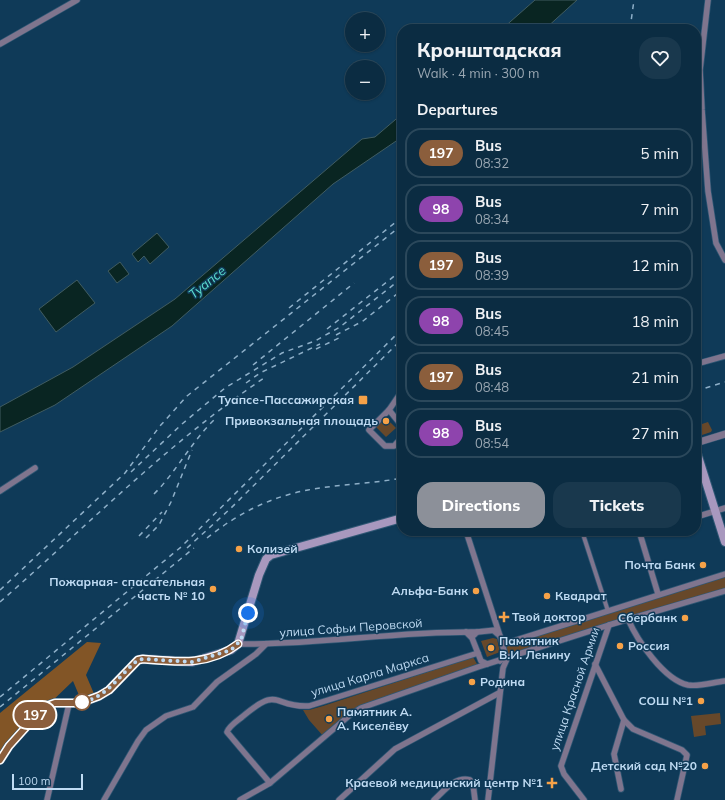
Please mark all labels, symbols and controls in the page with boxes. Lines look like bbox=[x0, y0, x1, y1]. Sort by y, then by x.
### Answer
map controls bbox=[345, 12, 385, 100]
button: + bbox=[345, 12, 385, 52]
button: heart bbox=[639, 37, 681, 79]
text: Кронштадская bbox=[417, 38, 562, 62]
button: − bbox=[345, 60, 385, 100]
text: Walk · 4 min · 300 m bbox=[417, 65, 539, 81]
text: Departures bbox=[417, 100, 498, 119]
text: Bus bbox=[475, 136, 502, 155]
text: 197 bbox=[428, 144, 454, 162]
text: 5 min bbox=[641, 144, 679, 163]
text: 08:32 bbox=[475, 155, 509, 171]
text: Bus bbox=[475, 192, 502, 211]
text: 98 bbox=[433, 200, 449, 218]
text: 7 min bbox=[641, 200, 679, 219]
text: 08:34 bbox=[475, 211, 509, 227]
text: Bus bbox=[475, 248, 502, 267]
text: 197 bbox=[428, 256, 454, 274]
text: 12 min bbox=[632, 256, 679, 275]
water label: Туапсе bbox=[185, 262, 229, 302]
text: 08:39 bbox=[475, 267, 509, 283]
text: Bus bbox=[475, 304, 502, 323]
text: 98 bbox=[433, 312, 449, 330]
text: 18 min bbox=[632, 312, 679, 331]
text: 08:45 bbox=[475, 323, 509, 339]
text: Bus bbox=[475, 360, 502, 379]
text: 197 bbox=[428, 368, 454, 386]
text: 21 min bbox=[632, 368, 679, 387]
text: 08:48 bbox=[475, 379, 509, 395]
place label: Туапсе-Пассажирская bbox=[218, 392, 354, 407]
marker: Туапсе-Пассажирская bbox=[357, 394, 369, 406]
place label: Привокзальная площадь bbox=[225, 413, 378, 428]
marker: Привокзальная площадь bbox=[381, 416, 391, 426]
text: Bus bbox=[475, 416, 502, 435]
text: 98 bbox=[433, 424, 449, 442]
text: 27 min bbox=[632, 424, 679, 443]
text: 08:54 bbox=[475, 435, 509, 451]
button: Directions bbox=[417, 482, 545, 528]
button: Tickets bbox=[553, 482, 681, 528]
place label: Колизей bbox=[247, 541, 298, 556]
marker: Колизей bbox=[234, 544, 244, 554]
place label: Почта Банк bbox=[625, 557, 695, 572]
marker: Почта Банк bbox=[698, 560, 708, 570]
place label: Пожарная- спасательная часть № 10 bbox=[49, 574, 205, 603]
place label: Альфа-Банк bbox=[392, 583, 468, 598]
marker: Пожарная- спасательная часть № 10 bbox=[208, 584, 218, 594]
marker: Альфа-Банк bbox=[471, 586, 481, 596]
place label: Квадрат bbox=[555, 588, 607, 603]
marker: Квадрат bbox=[542, 591, 552, 601]
your location bbox=[238, 603, 258, 623]
place label: Твой доктор bbox=[512, 609, 586, 624]
place label: Сбербанк bbox=[618, 610, 677, 625]
marker: Твой доктор bbox=[499, 612, 509, 622]
marker: Сбербанк bbox=[680, 613, 690, 623]
street label: улица Софьи Перовской bbox=[279, 615, 423, 640]
street label: улица Красной Армии bbox=[546, 625, 603, 753]
place label: Памятник В.И. Ленину bbox=[499, 633, 571, 662]
place label: Россия bbox=[628, 638, 670, 653]
marker: Россия bbox=[615, 641, 625, 651]
marker: Памятник В.И. Ленину bbox=[486, 643, 496, 653]
street label: улица Карла Маркса bbox=[309, 649, 431, 700]
place label: Родина bbox=[480, 674, 525, 689]
marker: Родина bbox=[467, 677, 477, 687]
unlabelled marker bbox=[73, 693, 91, 711]
place label: СОШ №1 bbox=[638, 693, 693, 708]
marker: СОШ №1 bbox=[696, 696, 706, 706]
line badge: 197 bbox=[12, 702, 58, 728]
place label: Памятник А. А. Киселёву bbox=[337, 704, 412, 733]
text: 197 bbox=[22, 706, 48, 724]
marker: Памятник А. А. Киселёву bbox=[324, 714, 334, 724]
place label: Детский сад №20 bbox=[591, 758, 697, 773]
marker: Детский сад №20 bbox=[700, 761, 710, 771]
scale bar bbox=[12, 772, 83, 791]
text: 100 m bbox=[18, 774, 50, 788]
place label: Краевой медицинский центр №1 bbox=[345, 775, 543, 790]
marker: Краевой медицинский центр №1 bbox=[546, 777, 558, 789]

